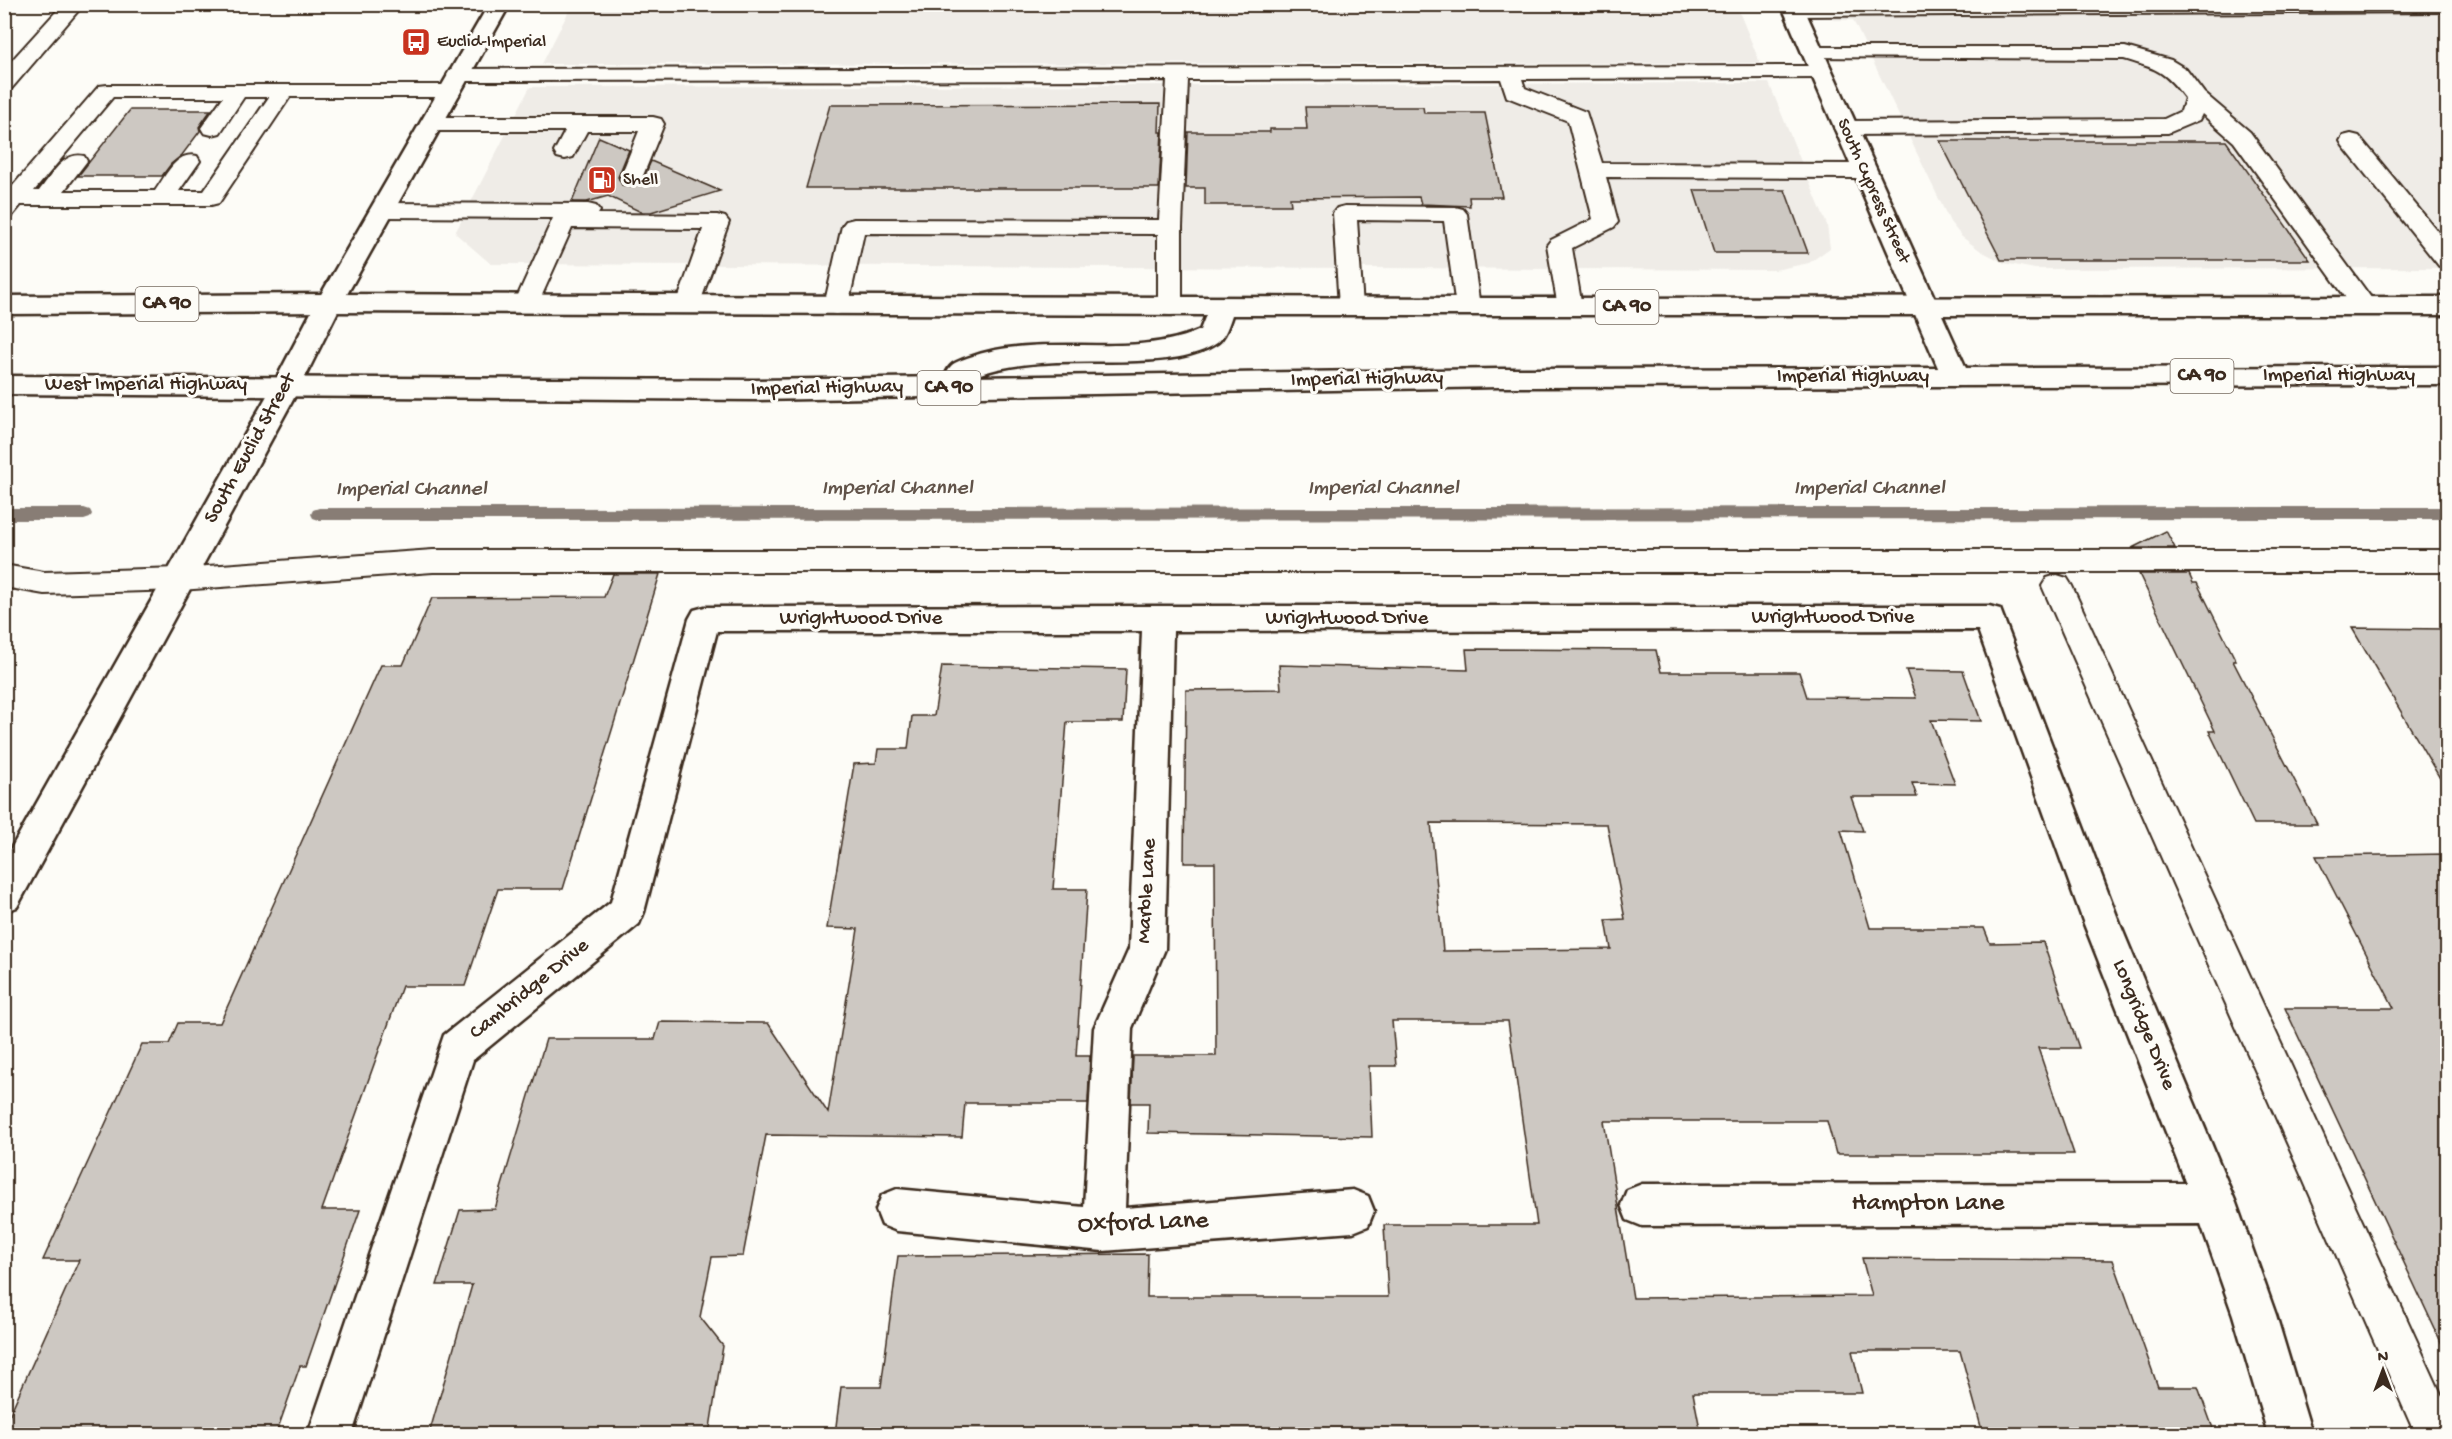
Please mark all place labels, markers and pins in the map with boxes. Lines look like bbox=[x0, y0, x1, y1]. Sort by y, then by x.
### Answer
bus stop icon: Euclid-Imperial bbox=[400, 26, 432, 58]
place label: Euclid-Imperial bbox=[437, 32, 546, 53]
fuel station icon: Shell bbox=[586, 164, 618, 196]
place label: Shell bbox=[623, 170, 658, 191]

